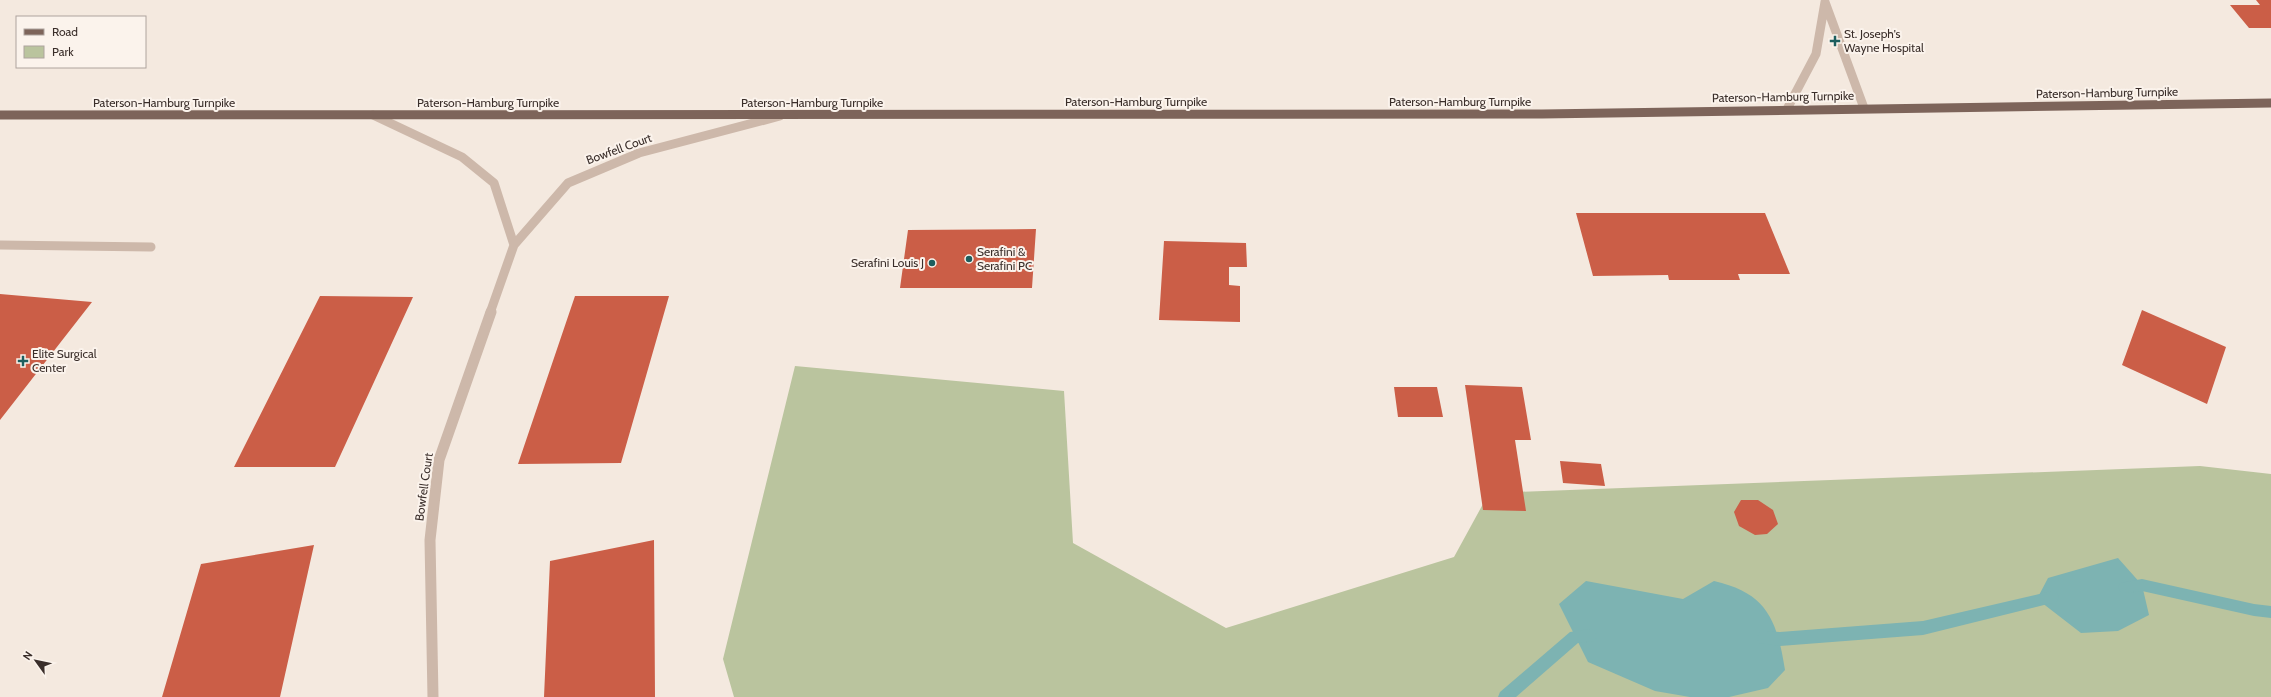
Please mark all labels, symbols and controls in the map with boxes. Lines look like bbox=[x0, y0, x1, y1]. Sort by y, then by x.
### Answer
legend bbox=[16, 16, 146, 68]
text: Road bbox=[52, 24, 78, 39]
place label: St. Joseph's Wayne Hospital bbox=[1844, 26, 1924, 55]
marker: St. Joseph's Wayne Hospital bbox=[1829, 35, 1841, 47]
text: Park bbox=[52, 44, 74, 59]
street label: Paterson-Hamburg Turnpike bbox=[2036, 84, 2178, 101]
street label: Paterson-Hamburg Turnpike bbox=[1712, 88, 1854, 105]
street label: Paterson-Hamburg Turnpike bbox=[1065, 94, 1207, 109]
street label: Paterson-Hamburg Turnpike bbox=[1389, 94, 1531, 109]
street label: Paterson-Hamburg Turnpike bbox=[93, 95, 235, 110]
street label: Paterson-Hamburg Turnpike bbox=[417, 95, 559, 110]
street label: Paterson-Hamburg Turnpike bbox=[741, 95, 883, 110]
street label: Bowfell Court bbox=[584, 130, 654, 167]
place label: Serafini & Serafini PC bbox=[977, 244, 1032, 273]
marker: Serafini & Serafini PC bbox=[964, 254, 974, 264]
place label: Serafini Louis J bbox=[851, 255, 924, 270]
marker: Serafini Louis J bbox=[927, 258, 937, 268]
place label: Elite Surgical Center bbox=[32, 346, 97, 375]
marker: Elite Surgical Center bbox=[17, 355, 29, 367]
street label: Bowfell Court bbox=[411, 452, 436, 522]
north arrow bbox=[16, 641, 56, 681]
text: N bbox=[20, 648, 36, 663]

